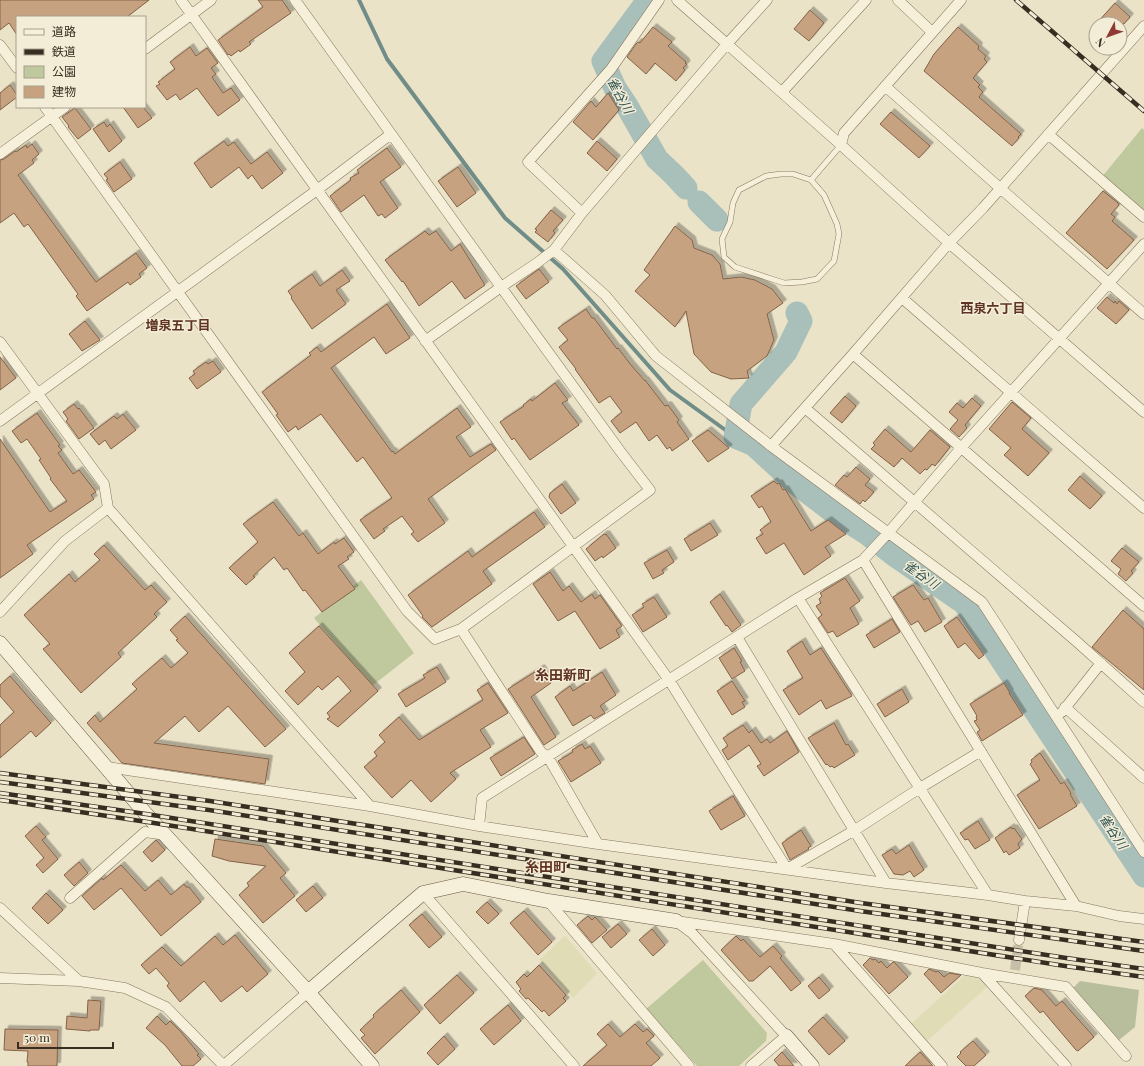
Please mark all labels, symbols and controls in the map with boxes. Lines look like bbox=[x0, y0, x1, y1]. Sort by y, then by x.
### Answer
legend bbox=[16, 16, 146, 108]
north arrow bbox=[1088, 16, 1128, 56]
text: 道路 bbox=[52, 23, 76, 39]
text: N bbox=[1092, 35, 1108, 51]
text: 鉄道 bbox=[52, 43, 76, 59]
text: 公園 bbox=[52, 63, 76, 79]
water label: 雀谷川 bbox=[604, 74, 639, 118]
text: 建物 bbox=[52, 83, 76, 99]
district label: 西泉六丁目 bbox=[960, 299, 1026, 316]
district label: 増泉五丁目 bbox=[145, 316, 211, 333]
water label: 雀谷川 bbox=[901, 556, 944, 593]
district label: 糸田新町 bbox=[535, 665, 591, 684]
water label: 雀谷川 bbox=[1096, 810, 1133, 854]
district label: 糸田町 bbox=[525, 857, 567, 876]
scale bar bbox=[18, 1024, 113, 1050]
text: 50 m bbox=[24, 1029, 50, 1045]

